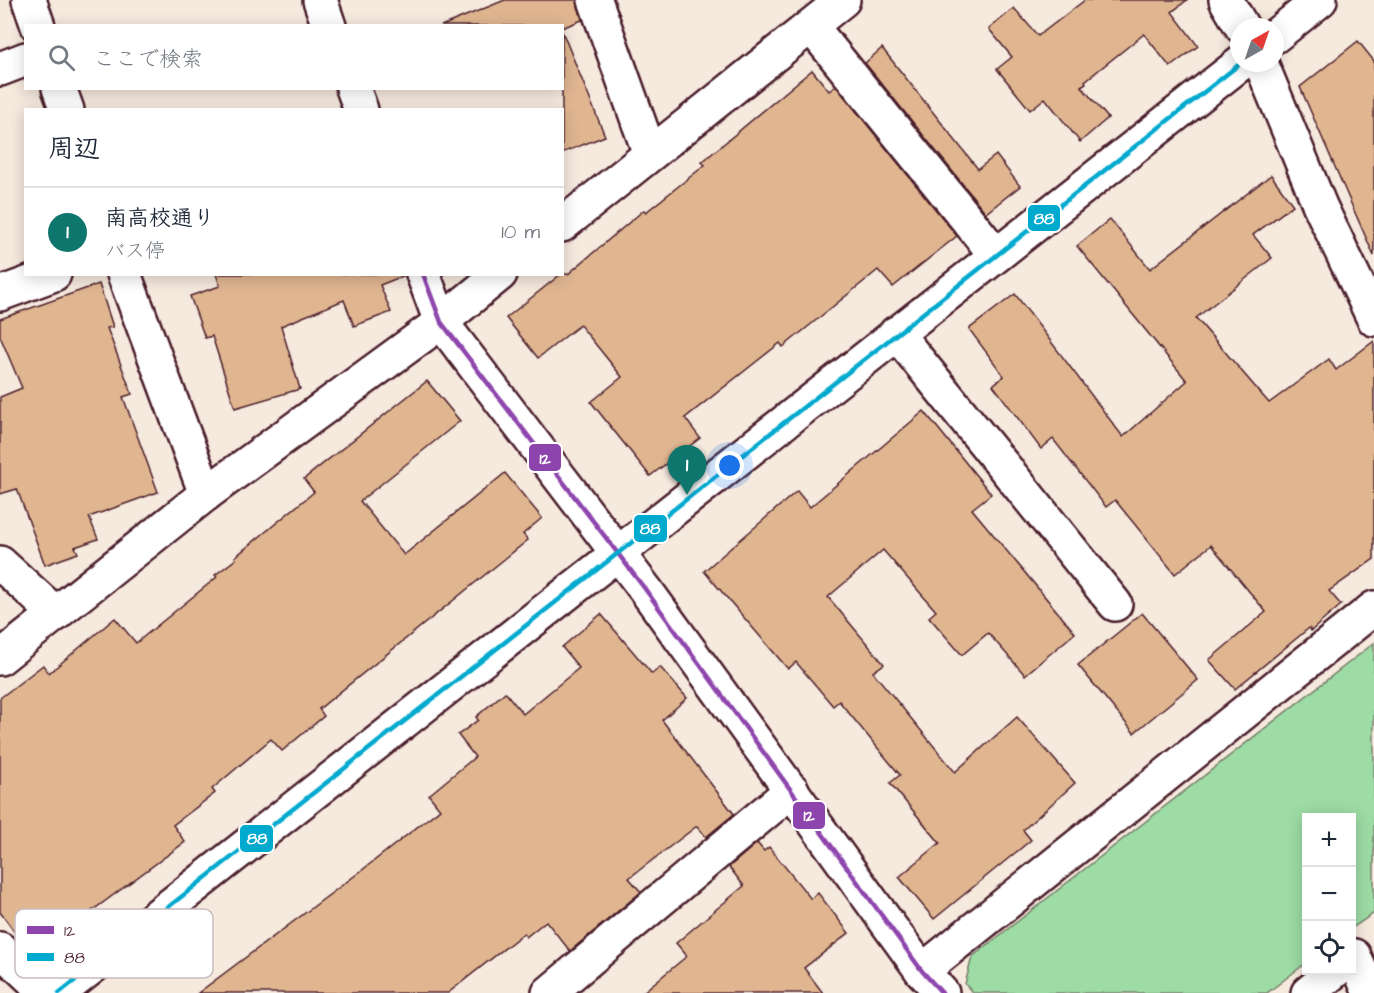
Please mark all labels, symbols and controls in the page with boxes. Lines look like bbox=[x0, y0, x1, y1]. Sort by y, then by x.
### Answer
north arrow bbox=[1230, 18, 1284, 72]
search box bbox=[24, 24, 564, 90]
icon: search bbox=[45, 41, 78, 74]
text: ここで検索 bbox=[93, 44, 203, 75]
text: 周辺 bbox=[48, 131, 100, 167]
text: 南高校通り bbox=[105, 203, 215, 234]
line badge: 88 bbox=[1027, 204, 1061, 232]
text: 88 bbox=[1034, 208, 1055, 230]
text: 1 bbox=[66, 218, 69, 246]
text: 10 m bbox=[501, 218, 540, 246]
text: バス停 bbox=[105, 237, 165, 265]
line badge: 12 bbox=[528, 443, 562, 472]
pin: 1 bbox=[668, 446, 706, 495]
text: 12 bbox=[539, 448, 551, 470]
your location bbox=[715, 451, 744, 480]
line badge: 88 bbox=[633, 514, 668, 543]
text: 88 bbox=[640, 518, 661, 540]
line badge: 12 bbox=[792, 801, 826, 830]
text: 12 bbox=[803, 805, 815, 827]
map controls bbox=[1302, 813, 1356, 975]
button: + bbox=[1302, 813, 1356, 867]
line badge: 88 bbox=[239, 824, 274, 853]
text: 88 bbox=[247, 828, 268, 850]
button: − bbox=[1302, 867, 1356, 921]
legend bbox=[15, 909, 213, 978]
text: 12 bbox=[64, 920, 75, 942]
button: locate bbox=[1302, 921, 1356, 975]
text: 88 bbox=[64, 947, 85, 969]

